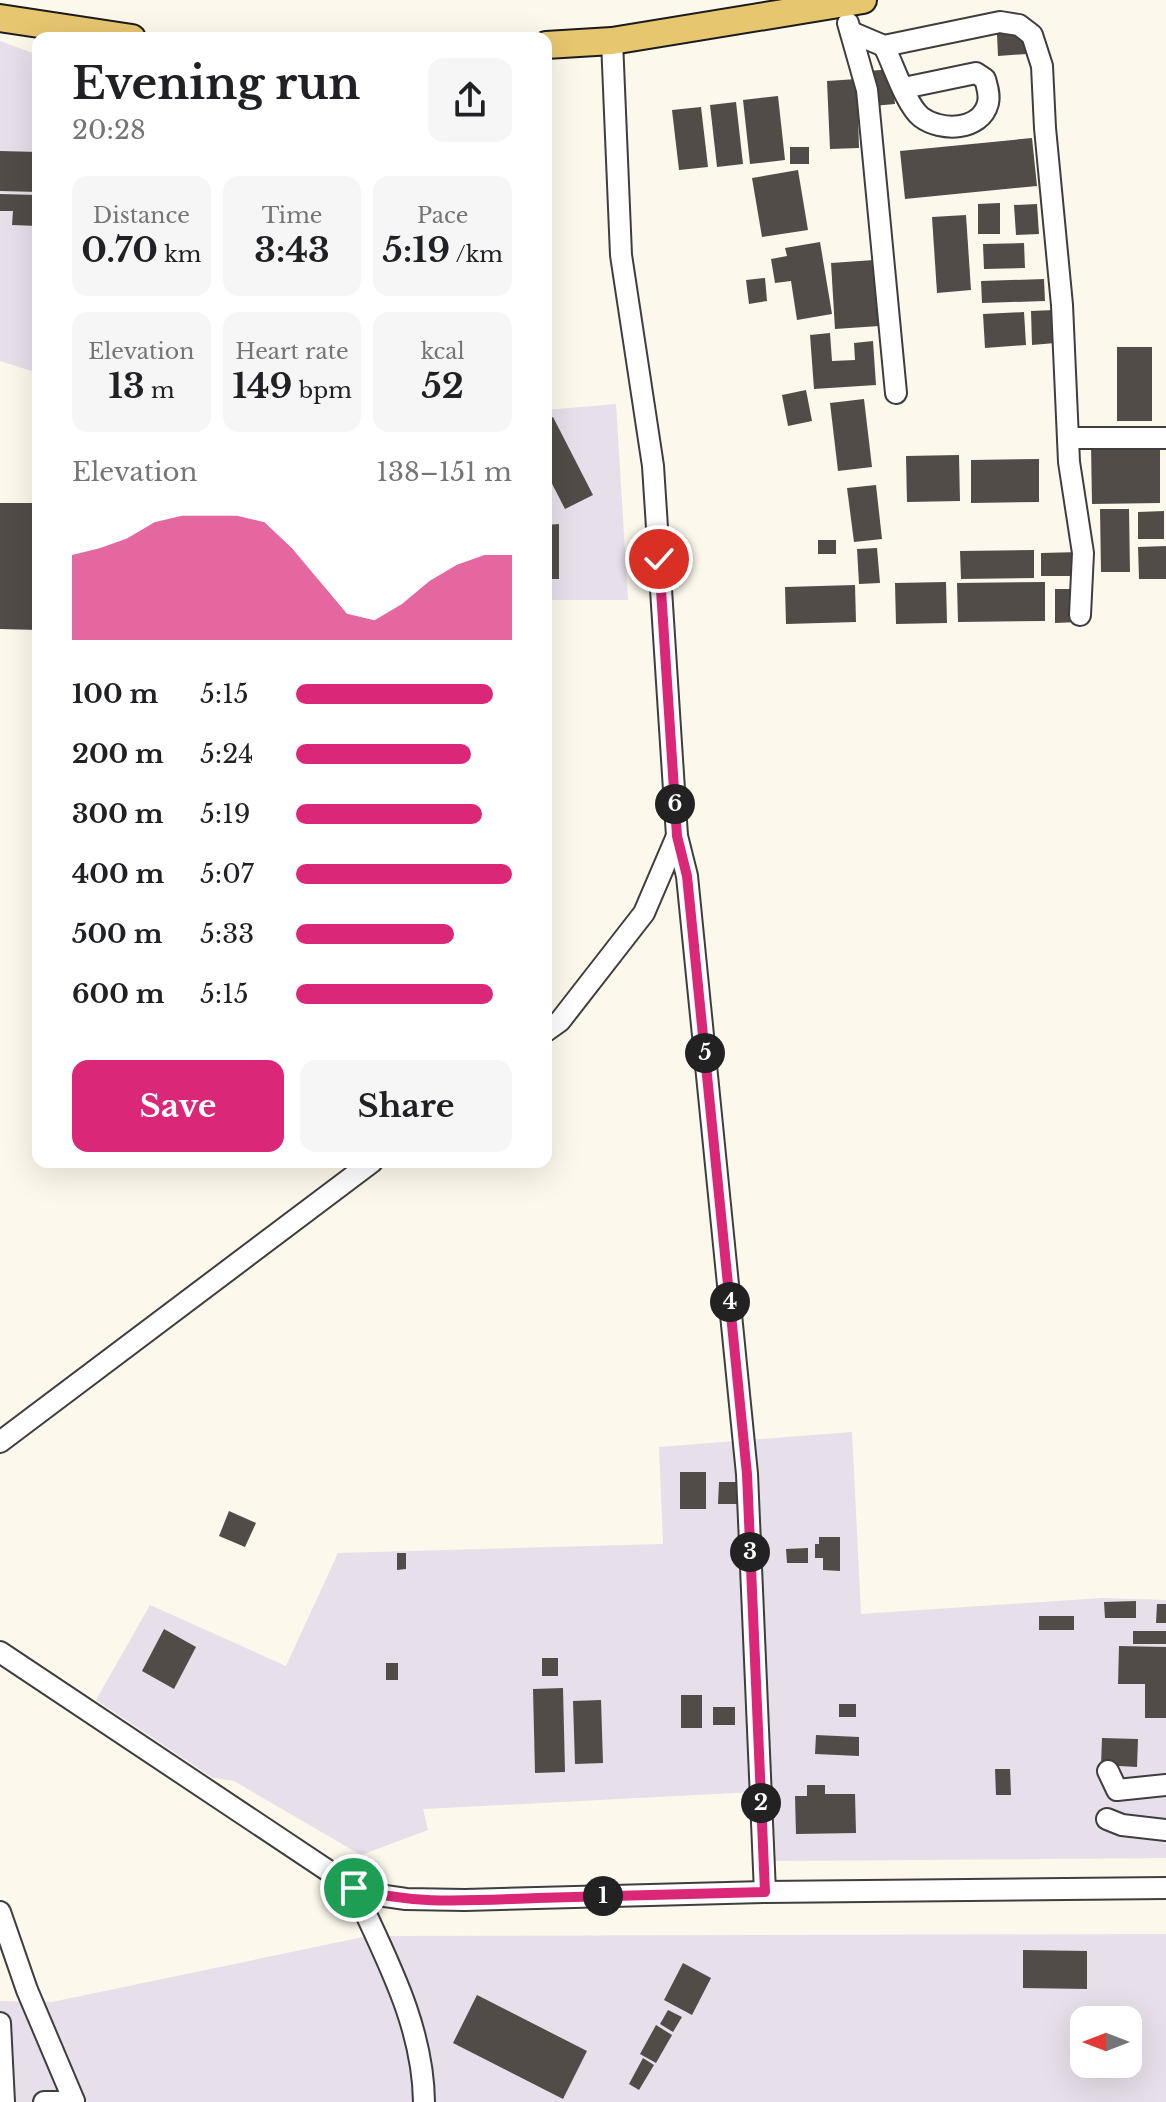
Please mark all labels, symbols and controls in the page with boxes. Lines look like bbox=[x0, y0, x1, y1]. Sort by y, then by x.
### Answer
text: Evening run bbox=[72, 56, 360, 111]
button: share bbox=[428, 58, 512, 142]
text: 20:28 bbox=[72, 114, 146, 146]
text: Distance bbox=[93, 202, 190, 229]
text: Time bbox=[262, 202, 322, 229]
text: Pace bbox=[417, 202, 468, 229]
text: 0.70 bbox=[81, 229, 158, 271]
text: 3:43 bbox=[254, 229, 330, 271]
text: 5:19 bbox=[382, 229, 450, 271]
text: km bbox=[158, 241, 201, 268]
text: /km bbox=[450, 241, 503, 268]
text: Elevation bbox=[88, 338, 194, 365]
text: Heart rate bbox=[235, 338, 349, 365]
text: kcal bbox=[421, 338, 465, 365]
text: 13 bbox=[108, 365, 145, 407]
text: 149 bbox=[232, 365, 293, 407]
text: 52 bbox=[421, 365, 464, 407]
text: m bbox=[145, 377, 175, 404]
text: bpm bbox=[293, 377, 352, 404]
text: Elevation bbox=[72, 456, 198, 488]
text: 138–151 m bbox=[376, 456, 512, 488]
pin bbox=[625, 525, 693, 593]
icon: check bbox=[637, 537, 681, 581]
text: 100 m bbox=[72, 678, 158, 710]
text: 5:15 bbox=[200, 678, 249, 710]
text: 200 m bbox=[72, 738, 164, 770]
text: 5:24 bbox=[200, 738, 253, 770]
pin: 6 bbox=[655, 784, 695, 824]
text: 6 bbox=[668, 790, 682, 817]
text: 300 m bbox=[72, 798, 164, 830]
text: 5:19 bbox=[200, 798, 251, 830]
text: 400 m bbox=[72, 858, 164, 890]
text: 5:07 bbox=[200, 858, 254, 890]
text: 500 m bbox=[72, 918, 162, 950]
text: 5:33 bbox=[200, 918, 254, 950]
text: 600 m bbox=[72, 978, 164, 1010]
text: 5:15 bbox=[200, 978, 249, 1010]
pin: 5 bbox=[685, 1033, 725, 1073]
text: 5 bbox=[698, 1039, 712, 1066]
button: Save bbox=[72, 1060, 284, 1152]
button: Share bbox=[300, 1060, 512, 1152]
pin: 4 bbox=[710, 1282, 750, 1322]
text: 4 bbox=[723, 1288, 737, 1315]
pin: 3 bbox=[730, 1532, 770, 1572]
text: 3 bbox=[743, 1538, 757, 1565]
pin: 2 bbox=[741, 1783, 781, 1823]
text: 2 bbox=[754, 1789, 768, 1816]
pin bbox=[320, 1854, 388, 1922]
icon: arrive bbox=[332, 1866, 376, 1910]
pin: 1 bbox=[583, 1876, 623, 1916]
text: 1 bbox=[598, 1882, 608, 1909]
north arrow bbox=[1070, 2006, 1142, 2078]
map controls bbox=[1070, 2006, 1142, 2078]

